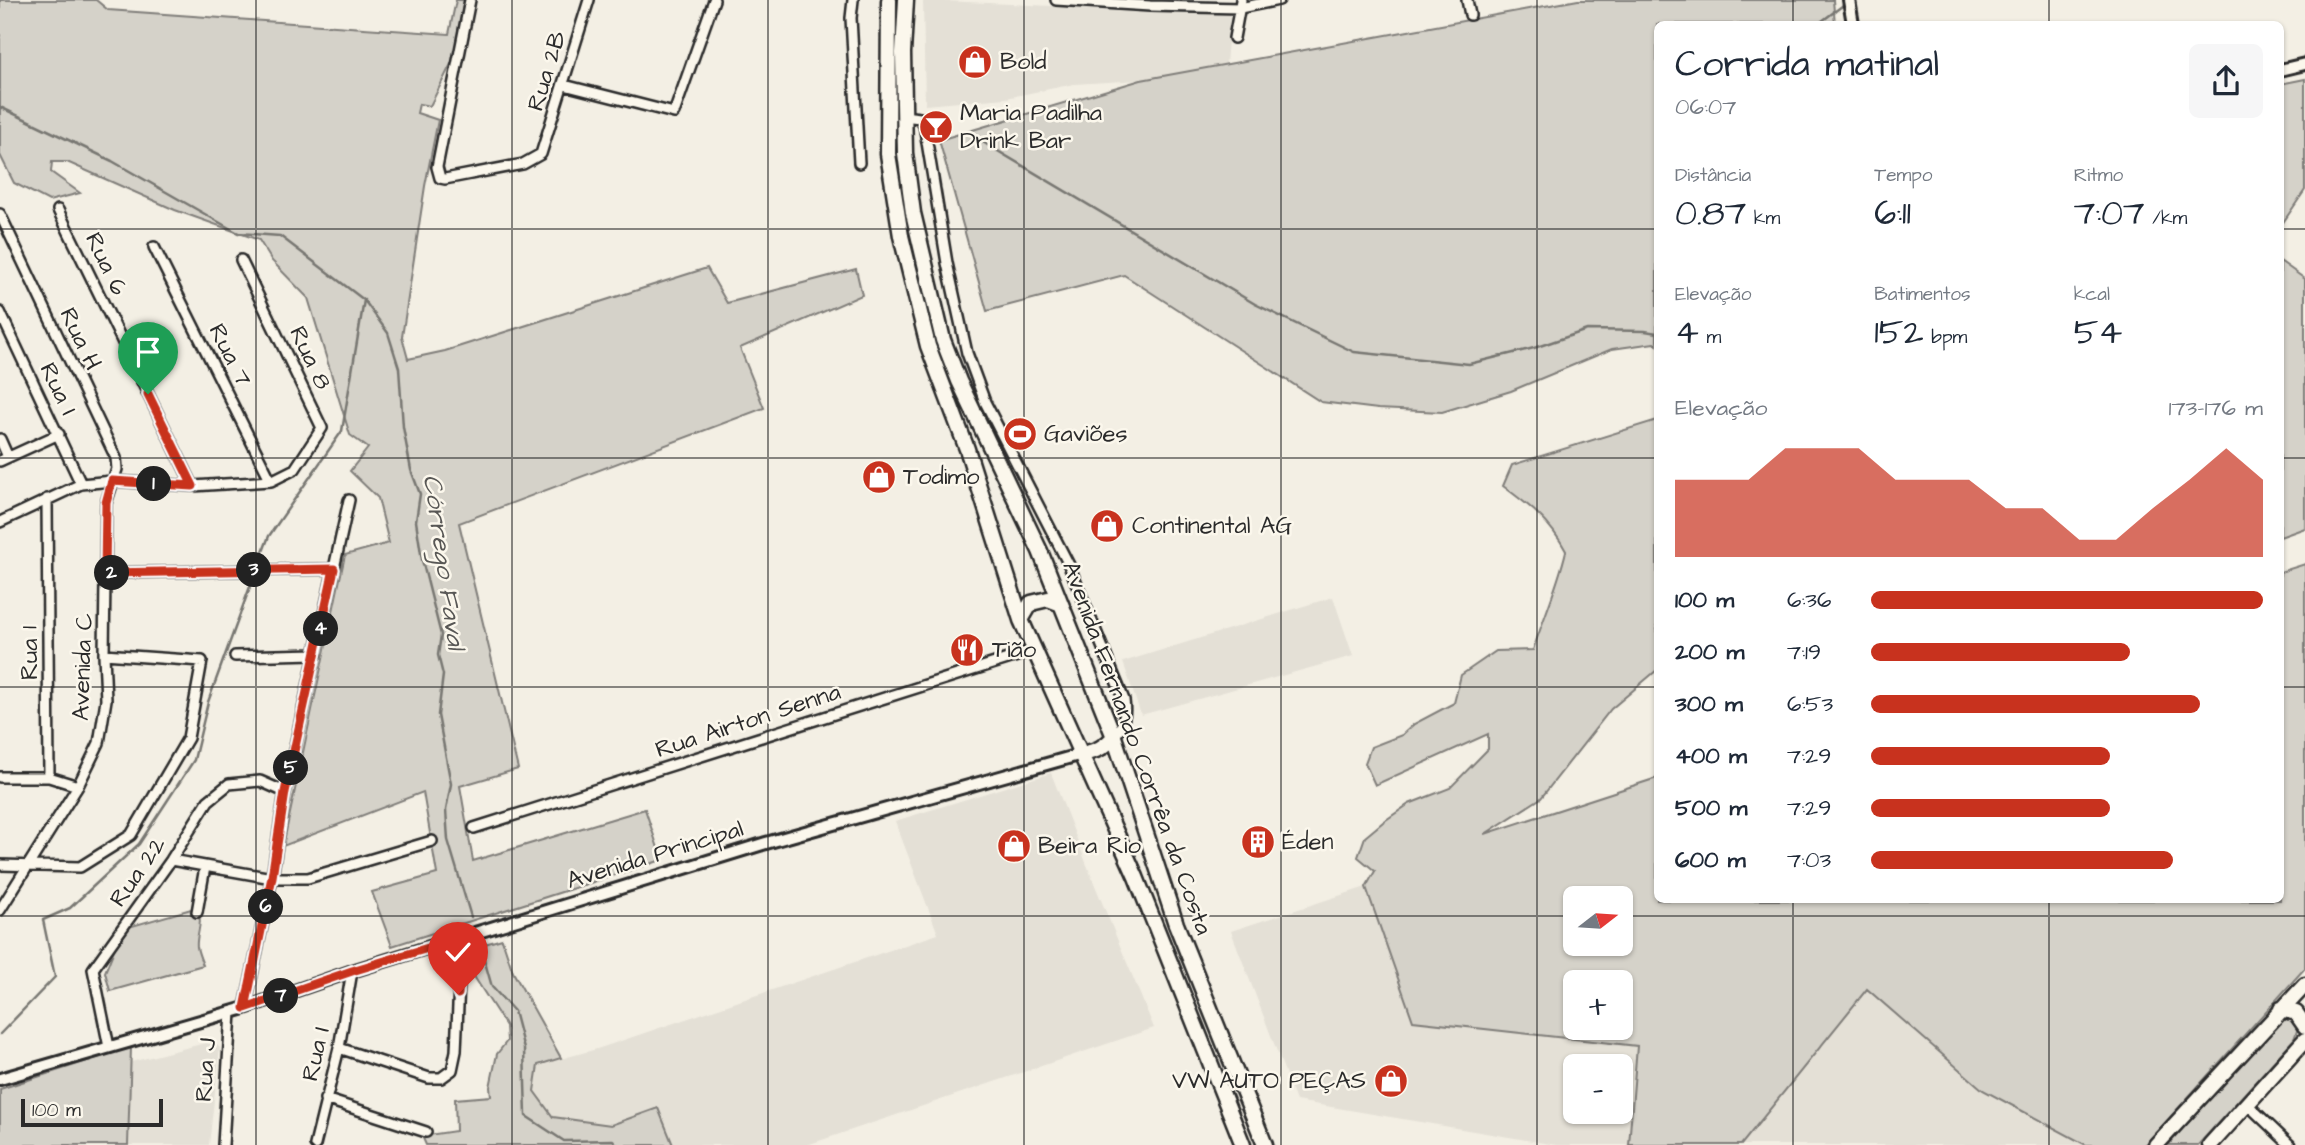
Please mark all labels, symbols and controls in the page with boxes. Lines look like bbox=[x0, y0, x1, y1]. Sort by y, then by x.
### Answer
street label: Rua 2B bbox=[519, 27, 575, 115]
text: Corrida matinal bbox=[1675, 39, 1939, 91]
shop icon: Bold bbox=[956, 43, 994, 81]
button: share bbox=[2189, 44, 2263, 118]
place label: Bold bbox=[1000, 45, 1047, 79]
text: 06:07 bbox=[1675, 91, 1736, 123]
place label: Maria Padilha Drink Bar bbox=[960, 96, 1102, 158]
bar icon: Maria Padilha Drink Bar bbox=[917, 108, 955, 146]
text: Distância bbox=[1675, 162, 1751, 189]
text: Tempo bbox=[1874, 162, 1933, 189]
text: Ritmo bbox=[2074, 162, 2123, 189]
text: 0.87 bbox=[1675, 189, 1746, 238]
text: 6:11 bbox=[1874, 189, 1911, 238]
text: 7:07 bbox=[2074, 189, 2145, 238]
text: km bbox=[1746, 205, 1780, 232]
text: /km bbox=[2145, 205, 2187, 232]
street label: Rua 6 bbox=[76, 227, 136, 301]
text: Elevação bbox=[1675, 281, 1751, 308]
text: Batimentos bbox=[1874, 281, 1971, 308]
text: kcal bbox=[2074, 281, 2110, 308]
street label: Rua H bbox=[51, 302, 109, 376]
text: 4 bbox=[1675, 308, 1699, 357]
text: 152 bbox=[1874, 308, 1924, 357]
text: 54 bbox=[2074, 308, 2122, 357]
street label: Rua 7 bbox=[200, 318, 260, 392]
street label: Rua 8 bbox=[281, 321, 339, 395]
pin bbox=[118, 322, 178, 394]
text: m bbox=[1699, 324, 1721, 351]
text: bpm bbox=[1924, 324, 1967, 351]
icon: arrive bbox=[129, 333, 167, 371]
street label: Rua I bbox=[31, 357, 85, 421]
text: Elevação bbox=[1675, 392, 1768, 424]
text: 173–176 m bbox=[2168, 392, 2263, 424]
sports icon: Gaviões bbox=[1001, 415, 1039, 453]
place label: Gaviões bbox=[1044, 417, 1127, 451]
shop icon: Todimo bbox=[860, 458, 898, 496]
place label: Todimo bbox=[903, 460, 980, 494]
pin: 1 bbox=[136, 466, 172, 502]
text: 1 bbox=[152, 470, 155, 497]
water label: Córrego Faval bbox=[413, 472, 474, 655]
shop icon: Continental AG bbox=[1088, 507, 1126, 545]
place label: Continental AG bbox=[1132, 509, 1292, 543]
pin: 3 bbox=[236, 552, 272, 588]
pin: 2 bbox=[94, 556, 130, 590]
text: 3 bbox=[249, 556, 258, 583]
street label: Avenida Fernando Corrêa da Costa bbox=[1053, 556, 1221, 940]
text: 2 bbox=[106, 559, 117, 586]
text: 100 m bbox=[1675, 584, 1734, 616]
text: 6:36 bbox=[1787, 584, 1831, 616]
pin: 4 bbox=[304, 612, 338, 646]
street label: Avenida C bbox=[64, 613, 102, 721]
text: 4 bbox=[314, 615, 327, 642]
street label: Rua 1 bbox=[13, 626, 47, 680]
restaurant icon: Tião bbox=[948, 631, 986, 669]
place label: Tião bbox=[992, 633, 1037, 667]
text: 200 m bbox=[1675, 636, 1744, 668]
text: 7:19 bbox=[1787, 636, 1821, 668]
street label: Rua Airton Senna bbox=[651, 675, 845, 767]
text: 300 m bbox=[1675, 688, 1743, 720]
text: 6:53 bbox=[1787, 688, 1833, 720]
text: 400 m bbox=[1675, 740, 1747, 772]
text: 7:29 bbox=[1787, 740, 1831, 772]
pin: 5 bbox=[274, 750, 308, 786]
text: 5 bbox=[284, 754, 297, 781]
text: 500 m bbox=[1675, 792, 1747, 824]
text: 7:29 bbox=[1787, 792, 1831, 824]
street label: Avenida Principal bbox=[563, 812, 747, 898]
building icon: Éden bbox=[1239, 823, 1277, 861]
place label: Éden bbox=[1282, 825, 1334, 859]
shop icon: Beira Rio bbox=[995, 827, 1033, 865]
place label: Beira Rio bbox=[1038, 829, 1141, 863]
street label: Rua 22 bbox=[102, 830, 175, 914]
text: 600 m bbox=[1675, 844, 1746, 876]
text: 7:03 bbox=[1787, 844, 1831, 876]
north arrow bbox=[1563, 886, 1633, 956]
map controls bbox=[1563, 886, 1633, 1124]
pin: 6 bbox=[248, 890, 284, 925]
text: 6 bbox=[260, 893, 271, 920]
pin bbox=[428, 922, 488, 994]
icon: check bbox=[439, 933, 477, 971]
button: + bbox=[1563, 970, 1633, 1040]
pin: 7 bbox=[264, 978, 298, 1014]
text: 7 bbox=[275, 982, 286, 1009]
street label: Rua I bbox=[293, 1024, 339, 1084]
street label: Rua J bbox=[187, 1037, 225, 1103]
button: − bbox=[1563, 1054, 1633, 1124]
shop icon: VW AUTO PEÇAS bbox=[1372, 1062, 1410, 1100]
place label: VW AUTO PEÇAS bbox=[1172, 1064, 1366, 1098]
scale bar bbox=[21, 1096, 163, 1128]
text: 100 m bbox=[32, 1097, 81, 1124]

